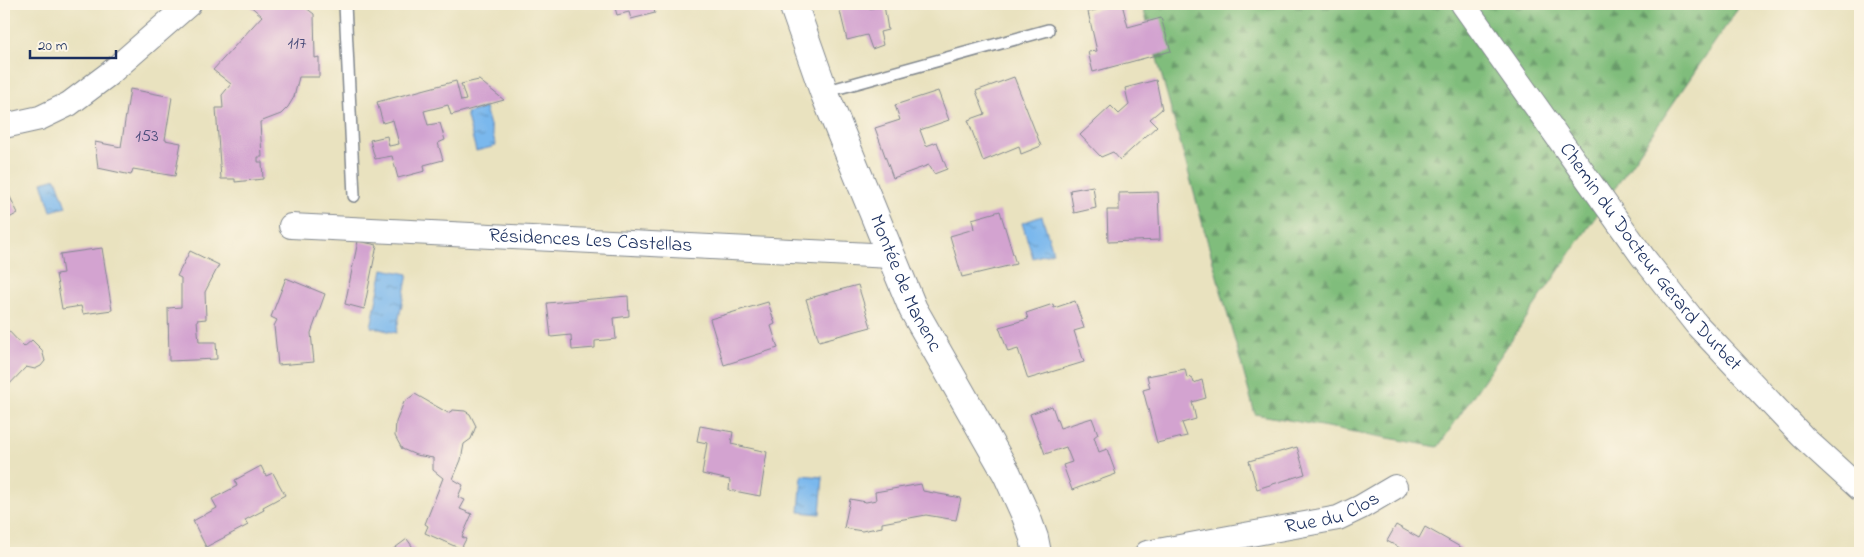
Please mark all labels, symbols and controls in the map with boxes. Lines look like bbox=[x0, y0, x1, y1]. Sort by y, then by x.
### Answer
scale bar bbox=[30, 28, 116, 60]
house number: 117 bbox=[288, 31, 307, 57]
text: 20 m bbox=[38, 35, 68, 57]
house number: 153 bbox=[135, 124, 159, 150]
street label: Chemin du Docteur Gerard Durbet bbox=[1552, 137, 1748, 378]
street label: Montée de Manenc bbox=[861, 210, 949, 357]
street label: Résidences Les Castellas bbox=[488, 221, 693, 261]
street label: Rue du Clos bbox=[1283, 484, 1385, 542]

